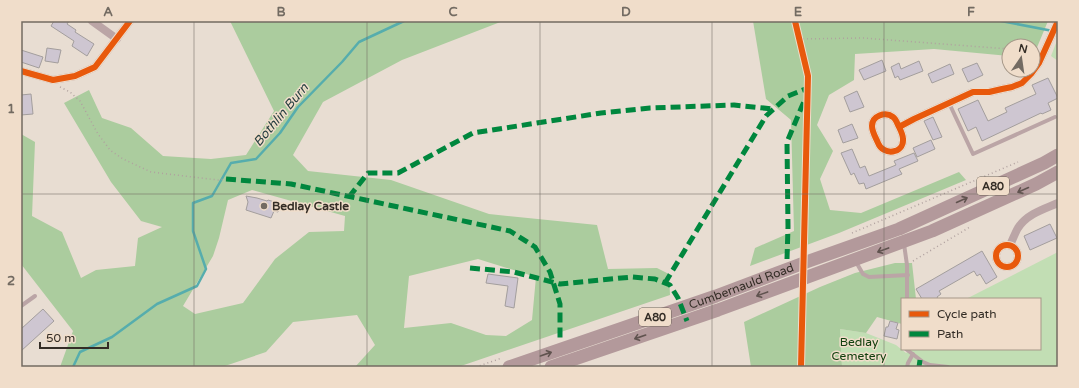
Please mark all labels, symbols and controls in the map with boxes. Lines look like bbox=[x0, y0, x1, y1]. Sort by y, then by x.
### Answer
text: A bbox=[103, 4, 113, 20]
text: B bbox=[276, 4, 286, 20]
text: C bbox=[448, 4, 458, 20]
text: D bbox=[621, 4, 631, 20]
text: E bbox=[794, 4, 802, 20]
text: F bbox=[967, 4, 975, 20]
north arrow bbox=[1001, 38, 1041, 78]
text: N bbox=[1017, 41, 1029, 56]
water label: Bothlin Burn bbox=[250, 79, 313, 150]
text: 1 bbox=[7, 101, 15, 117]
road number: A80 bbox=[977, 177, 1009, 195]
one-way arrow bbox=[1018, 187, 1030, 194]
one-way arrow bbox=[956, 196, 968, 203]
place label: Bedlay Castle bbox=[272, 199, 349, 214]
marker: Bedlay Castle bbox=[259, 201, 269, 211]
one-way arrow bbox=[877, 246, 889, 254]
street label: Cumbernauld Road bbox=[687, 260, 796, 312]
text: 2 bbox=[7, 273, 15, 289]
one-way arrow bbox=[757, 290, 769, 298]
legend bbox=[901, 298, 1041, 350]
text: Cycle path bbox=[937, 307, 996, 321]
road number: A80 bbox=[639, 308, 671, 326]
scale bar bbox=[40, 324, 108, 350]
text: Path bbox=[937, 327, 963, 341]
text: 50 m bbox=[46, 331, 75, 345]
one-way arrow bbox=[634, 333, 646, 341]
park label: Bedlay Cemetery bbox=[831, 335, 887, 363]
one-way arrow bbox=[539, 350, 551, 358]

